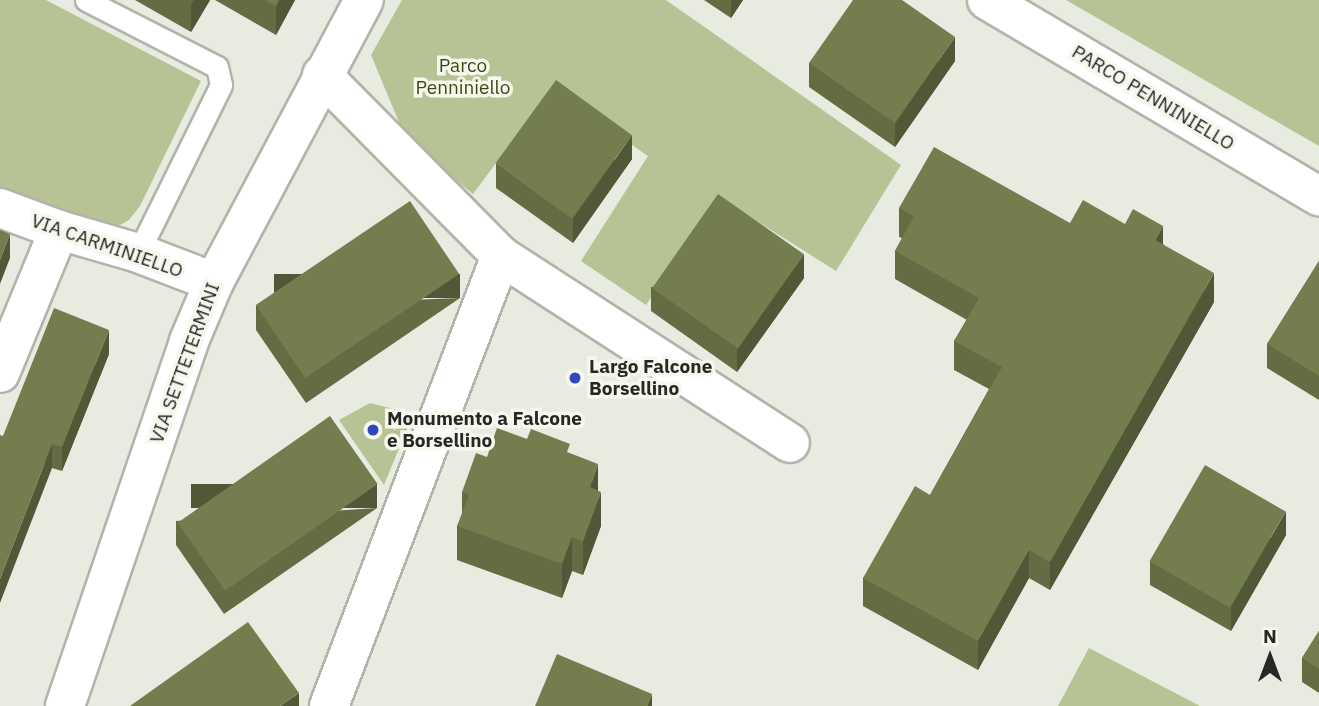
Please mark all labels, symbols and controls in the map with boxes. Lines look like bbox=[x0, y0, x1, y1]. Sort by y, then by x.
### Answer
street label: PARCO PENNINIELLO bbox=[1068, 40, 1238, 156]
park label: Parco Penniniello bbox=[416, 55, 510, 99]
street label: VIA CARMINIELLO bbox=[28, 209, 186, 283]
street label: VIA SETTETERMINI bbox=[145, 280, 225, 446]
place label: Largo Falcone Borsellino bbox=[589, 356, 712, 400]
marker: Largo Falcone Borsellino bbox=[567, 370, 583, 386]
place label: Monumento a Falcone e Borsellino bbox=[387, 408, 582, 452]
marker: Monumento a Falcone e Borsellino bbox=[365, 422, 381, 438]
north arrow bbox=[1235, 622, 1305, 692]
text: N bbox=[1263, 624, 1277, 648]

